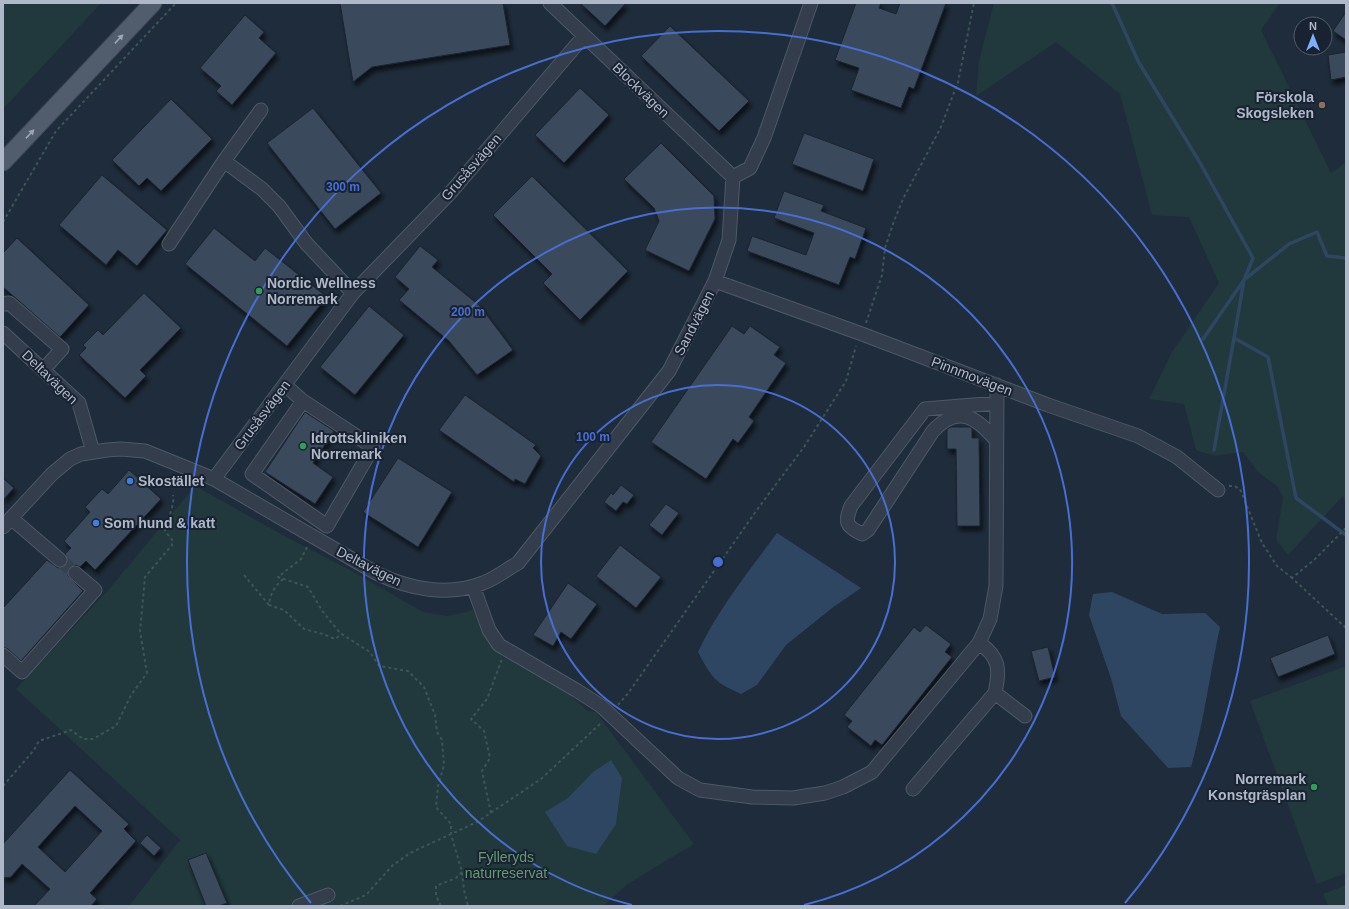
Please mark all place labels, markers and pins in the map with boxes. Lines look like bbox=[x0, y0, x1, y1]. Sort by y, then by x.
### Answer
place label: Förskola Skogsleken bbox=[1236, 89, 1314, 121]
marker: Förskola Skogsleken bbox=[1317, 100, 1327, 110]
place label: Nordic Wellness Norremark bbox=[267, 275, 376, 307]
marker: Nordic Wellness Norremark bbox=[254, 286, 264, 296]
place label: Idrottskliniken Norremark bbox=[311, 430, 407, 462]
marker: Idrottskliniken Norremark bbox=[298, 441, 308, 451]
place label: Skostället bbox=[138, 473, 204, 489]
marker: Skostället bbox=[125, 476, 135, 486]
place label: Som hund & katt bbox=[104, 515, 216, 531]
marker: Som hund & katt bbox=[91, 518, 101, 528]
centre of rings bbox=[711, 555, 725, 569]
place label: Norremark Konstgräsplan bbox=[1208, 771, 1306, 803]
marker: Norremark Konstgräsplan bbox=[1309, 782, 1319, 792]

